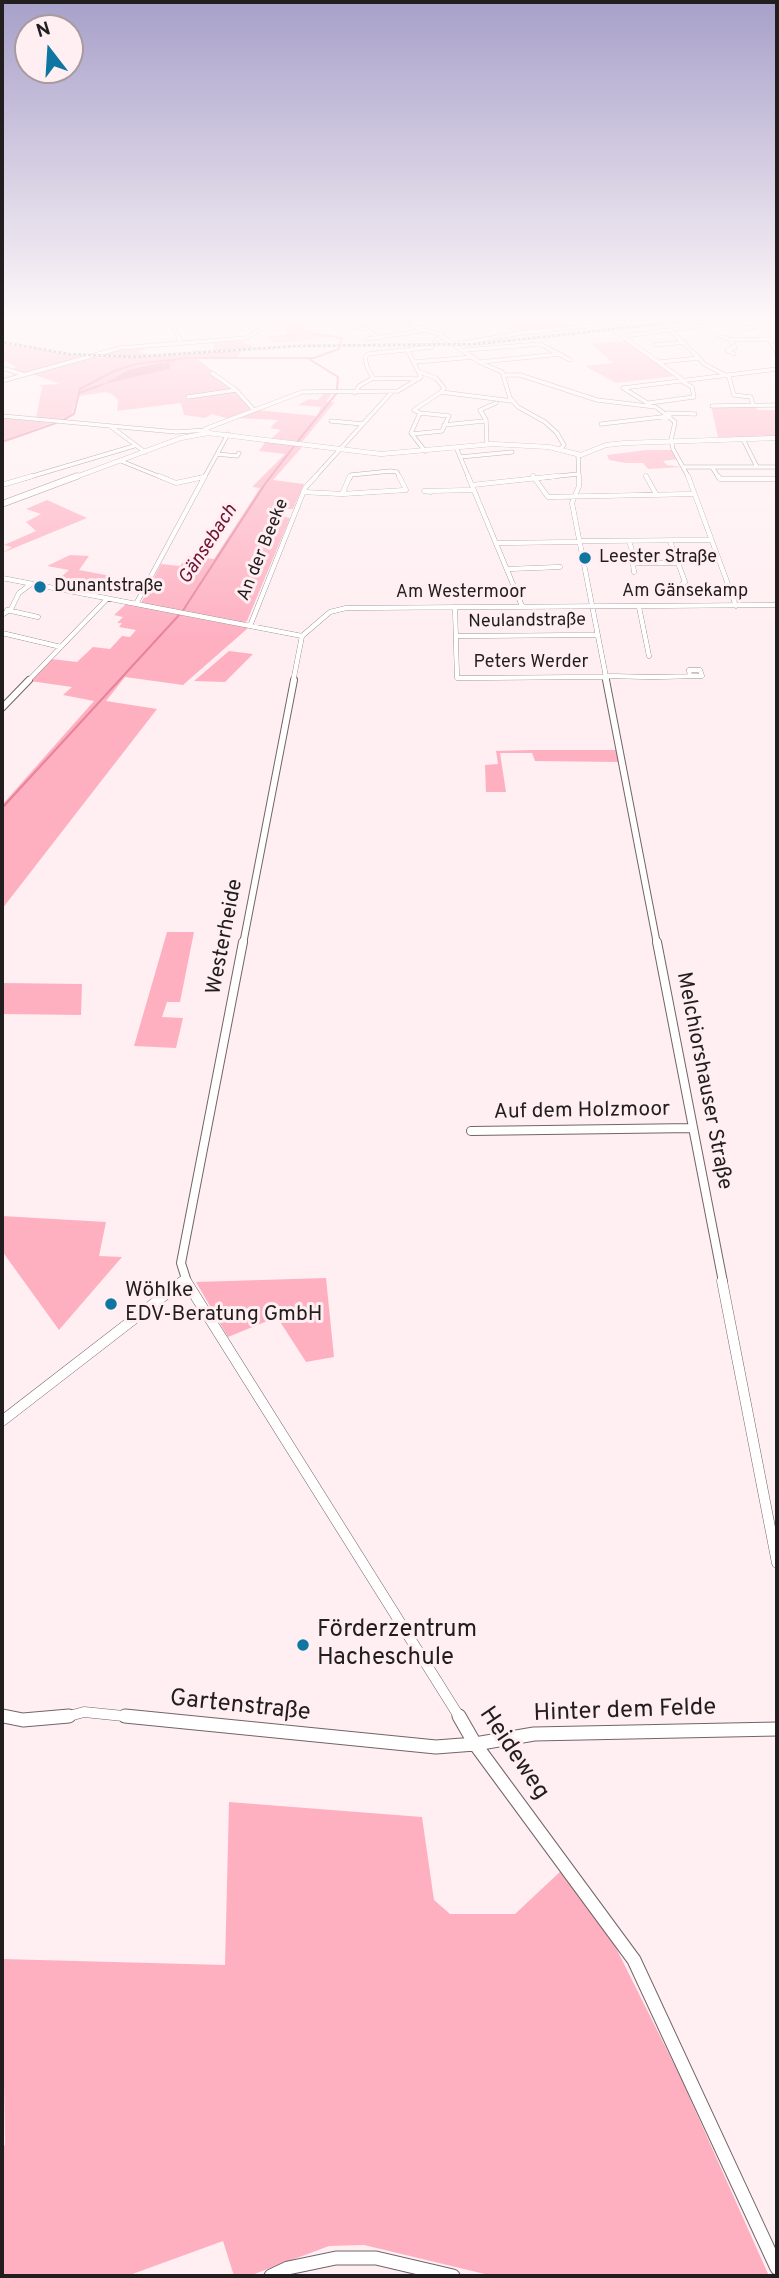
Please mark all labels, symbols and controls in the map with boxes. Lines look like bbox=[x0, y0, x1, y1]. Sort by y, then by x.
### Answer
north arrow bbox=[14, 14, 84, 84]
text: N bbox=[33, 17, 53, 44]
street label: An der Beeke bbox=[234, 496, 294, 604]
water label: Gänsebach bbox=[175, 501, 243, 589]
place label: Leester Straße bbox=[599, 547, 717, 569]
marker: Leester Straße bbox=[577, 550, 593, 566]
place label: Dunantstraße bbox=[54, 576, 163, 598]
marker: Dunantstraße bbox=[32, 579, 48, 595]
street label: Am Gänsekamp bbox=[622, 581, 748, 603]
street label: Am Westermoor bbox=[396, 582, 526, 604]
street label: Neulandstraße bbox=[468, 610, 586, 634]
street label: Peters Werder bbox=[473, 652, 589, 674]
street label: Westerheide bbox=[202, 877, 250, 997]
street label: Melchiorshauser Straße bbox=[670, 970, 736, 1192]
street label: Auf dem Holzmoor bbox=[494, 1098, 670, 1126]
place label: Wöhlke EDV-Beratung GmbH bbox=[125, 1279, 322, 1329]
marker: Wöhlke EDV-Beratung GmbH bbox=[103, 1296, 119, 1312]
place label: Förderzentrum Hacheschule bbox=[317, 1617, 477, 1673]
marker: Förderzentrum Hacheschule bbox=[295, 1637, 311, 1653]
street label: Gartenstraße bbox=[168, 1685, 312, 1729]
street label: Hinter dem Felde bbox=[533, 1694, 717, 1730]
street label: Heideweg bbox=[471, 1702, 555, 1806]

